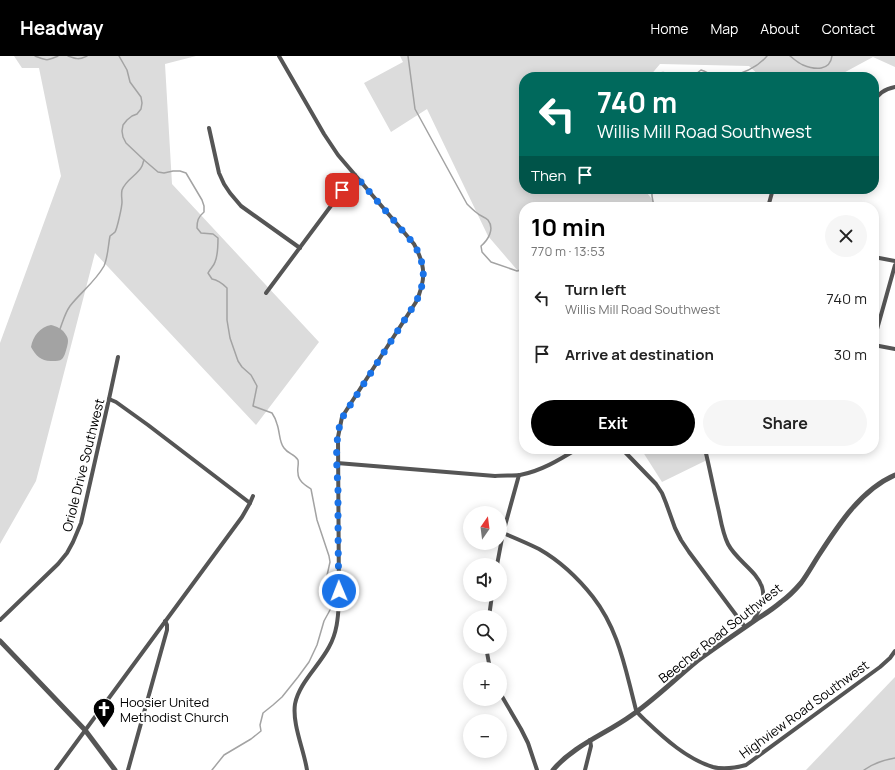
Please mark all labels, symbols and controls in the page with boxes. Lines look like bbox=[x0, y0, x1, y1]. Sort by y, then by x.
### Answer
text: Headway bbox=[20, 15, 103, 41]
text: Home bbox=[651, 19, 688, 38]
text: Map bbox=[710, 19, 738, 38]
text: About bbox=[760, 19, 800, 38]
text: Contact bbox=[822, 19, 875, 38]
text: 740 m bbox=[597, 83, 677, 121]
icon: left bbox=[531, 88, 583, 140]
text: Willis Mill Road Southwest bbox=[597, 119, 812, 143]
icon: arrive bbox=[574, 164, 596, 186]
text: Then bbox=[531, 165, 566, 186]
pin bbox=[325, 173, 359, 207]
icon: arrive bbox=[331, 179, 353, 201]
text: 10 min bbox=[531, 210, 605, 243]
button: close bbox=[825, 215, 867, 257]
text: 770 m · 13:53 bbox=[531, 242, 605, 260]
text: Turn left bbox=[565, 279, 627, 300]
icon: left bbox=[531, 287, 553, 309]
text: 740 m bbox=[826, 288, 867, 309]
text: Willis Mill Road Southwest bbox=[565, 300, 720, 318]
icon: arrive bbox=[531, 343, 553, 365]
text: Arrive at destination bbox=[565, 344, 714, 365]
text: 30 m bbox=[834, 344, 867, 365]
street label: Oriole Drive Southwest bbox=[58, 396, 108, 534]
button: Exit bbox=[531, 400, 695, 446]
button: Share bbox=[703, 400, 867, 446]
north arrow bbox=[463, 506, 507, 550]
map controls bbox=[463, 506, 507, 758]
button: sound bbox=[463, 558, 507, 602]
position arrow bbox=[318, 570, 360, 612]
street label: Beecher Road Southwest bbox=[655, 579, 785, 687]
button: search bbox=[463, 610, 507, 654]
street label: Highview Road Southwest bbox=[736, 656, 872, 762]
button: + bbox=[463, 662, 507, 706]
place label: Hoosier United Methodist Church bbox=[120, 693, 229, 726]
church icon: Hoosier United Methodist Church bbox=[91, 696, 117, 729]
button: − bbox=[463, 714, 507, 758]

